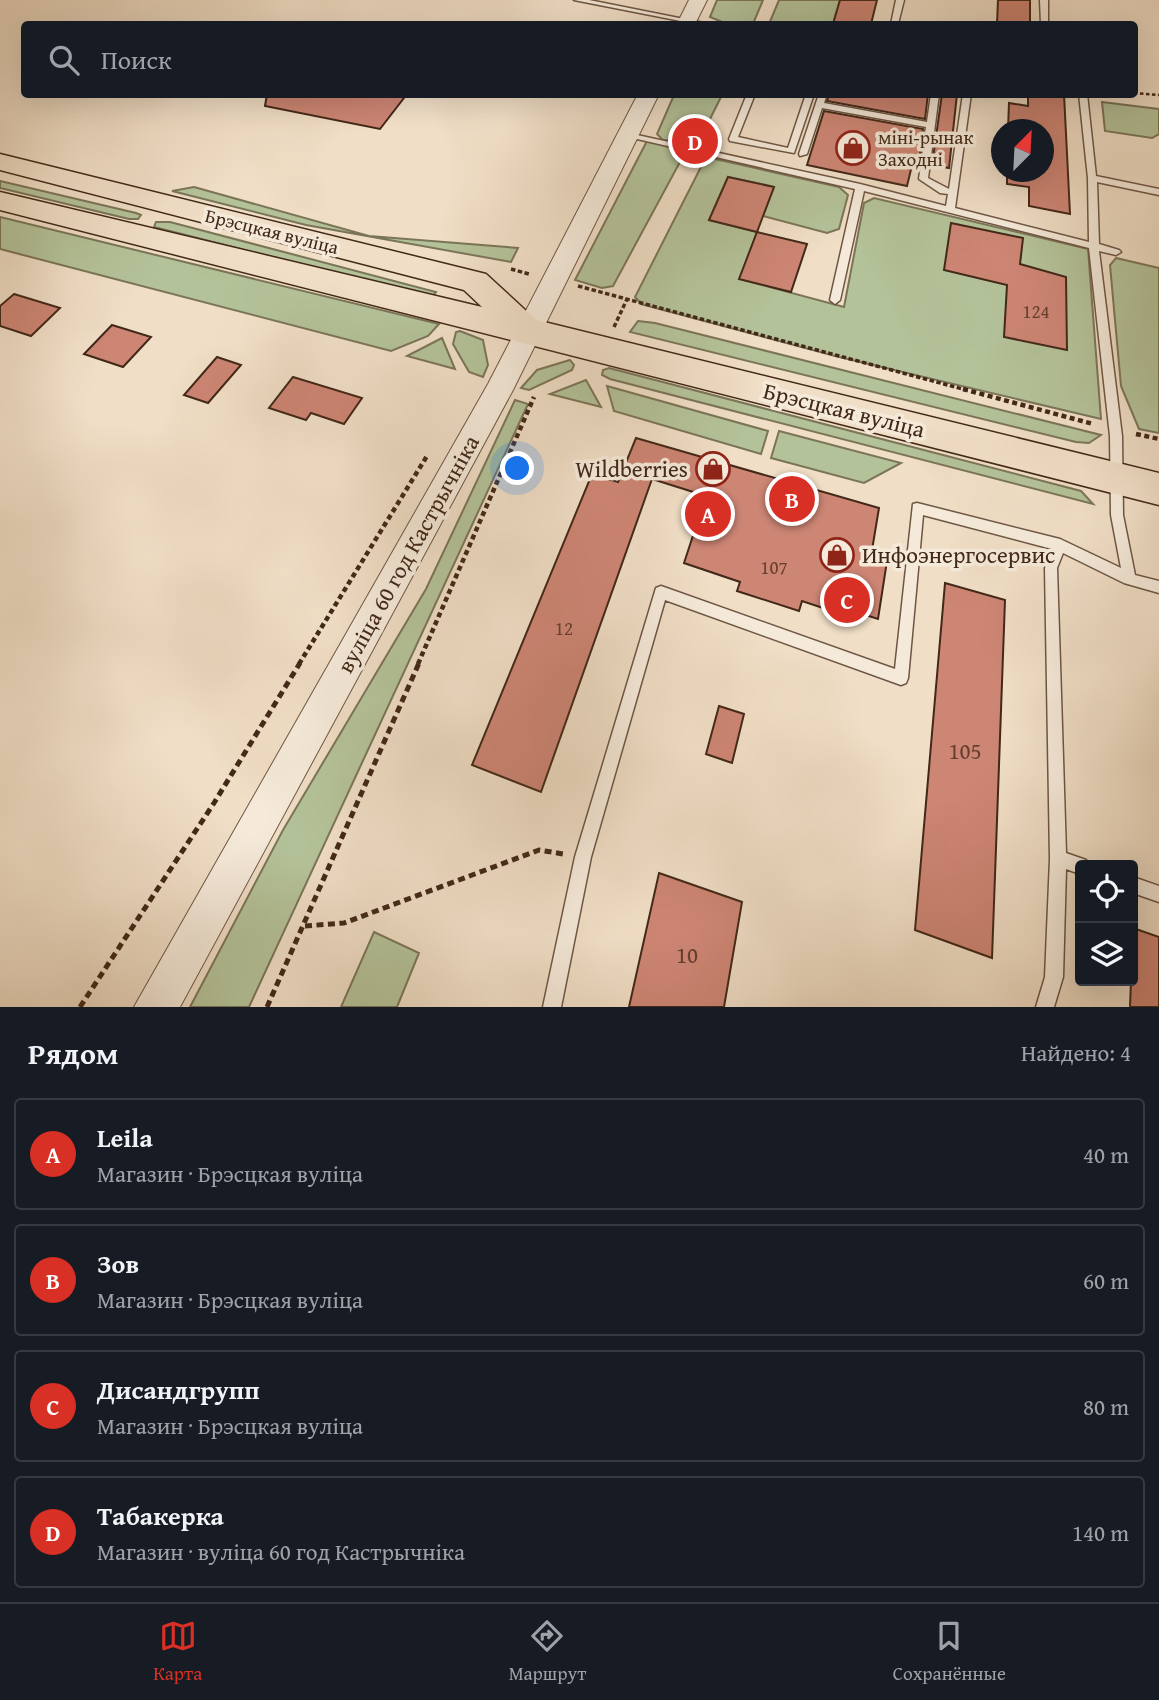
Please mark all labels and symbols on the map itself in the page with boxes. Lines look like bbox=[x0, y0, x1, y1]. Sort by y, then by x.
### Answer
pin: D bbox=[672, 115, 718, 167]
north arrow bbox=[991, 119, 1054, 182]
place label: міні-рынак Заходні bbox=[878, 123, 973, 173]
shop icon: міні-рынак Заходні bbox=[834, 129, 872, 167]
street label: Брэсцкая вуліца bbox=[202, 201, 342, 261]
house number: 124 bbox=[1022, 297, 1050, 325]
street label: Брэсцкая вуліца bbox=[760, 374, 928, 446]
street label: вуліца 60 год Кастрычніка bbox=[328, 429, 487, 679]
shop icon: Wildberries bbox=[694, 450, 732, 488]
your location bbox=[500, 451, 534, 485]
place label: Wildberries bbox=[575, 452, 688, 485]
pin: B bbox=[769, 473, 815, 525]
pin: A bbox=[685, 488, 731, 540]
shop icon: Инфоэнергосервис bbox=[818, 536, 856, 574]
place label: Инфоэнергосервис bbox=[862, 538, 1055, 571]
house number: 107 bbox=[760, 553, 788, 581]
pin: C bbox=[824, 574, 870, 626]
house number: 12 bbox=[555, 614, 573, 642]
house number: 105 bbox=[948, 734, 982, 767]
house number: 10 bbox=[676, 938, 698, 971]

